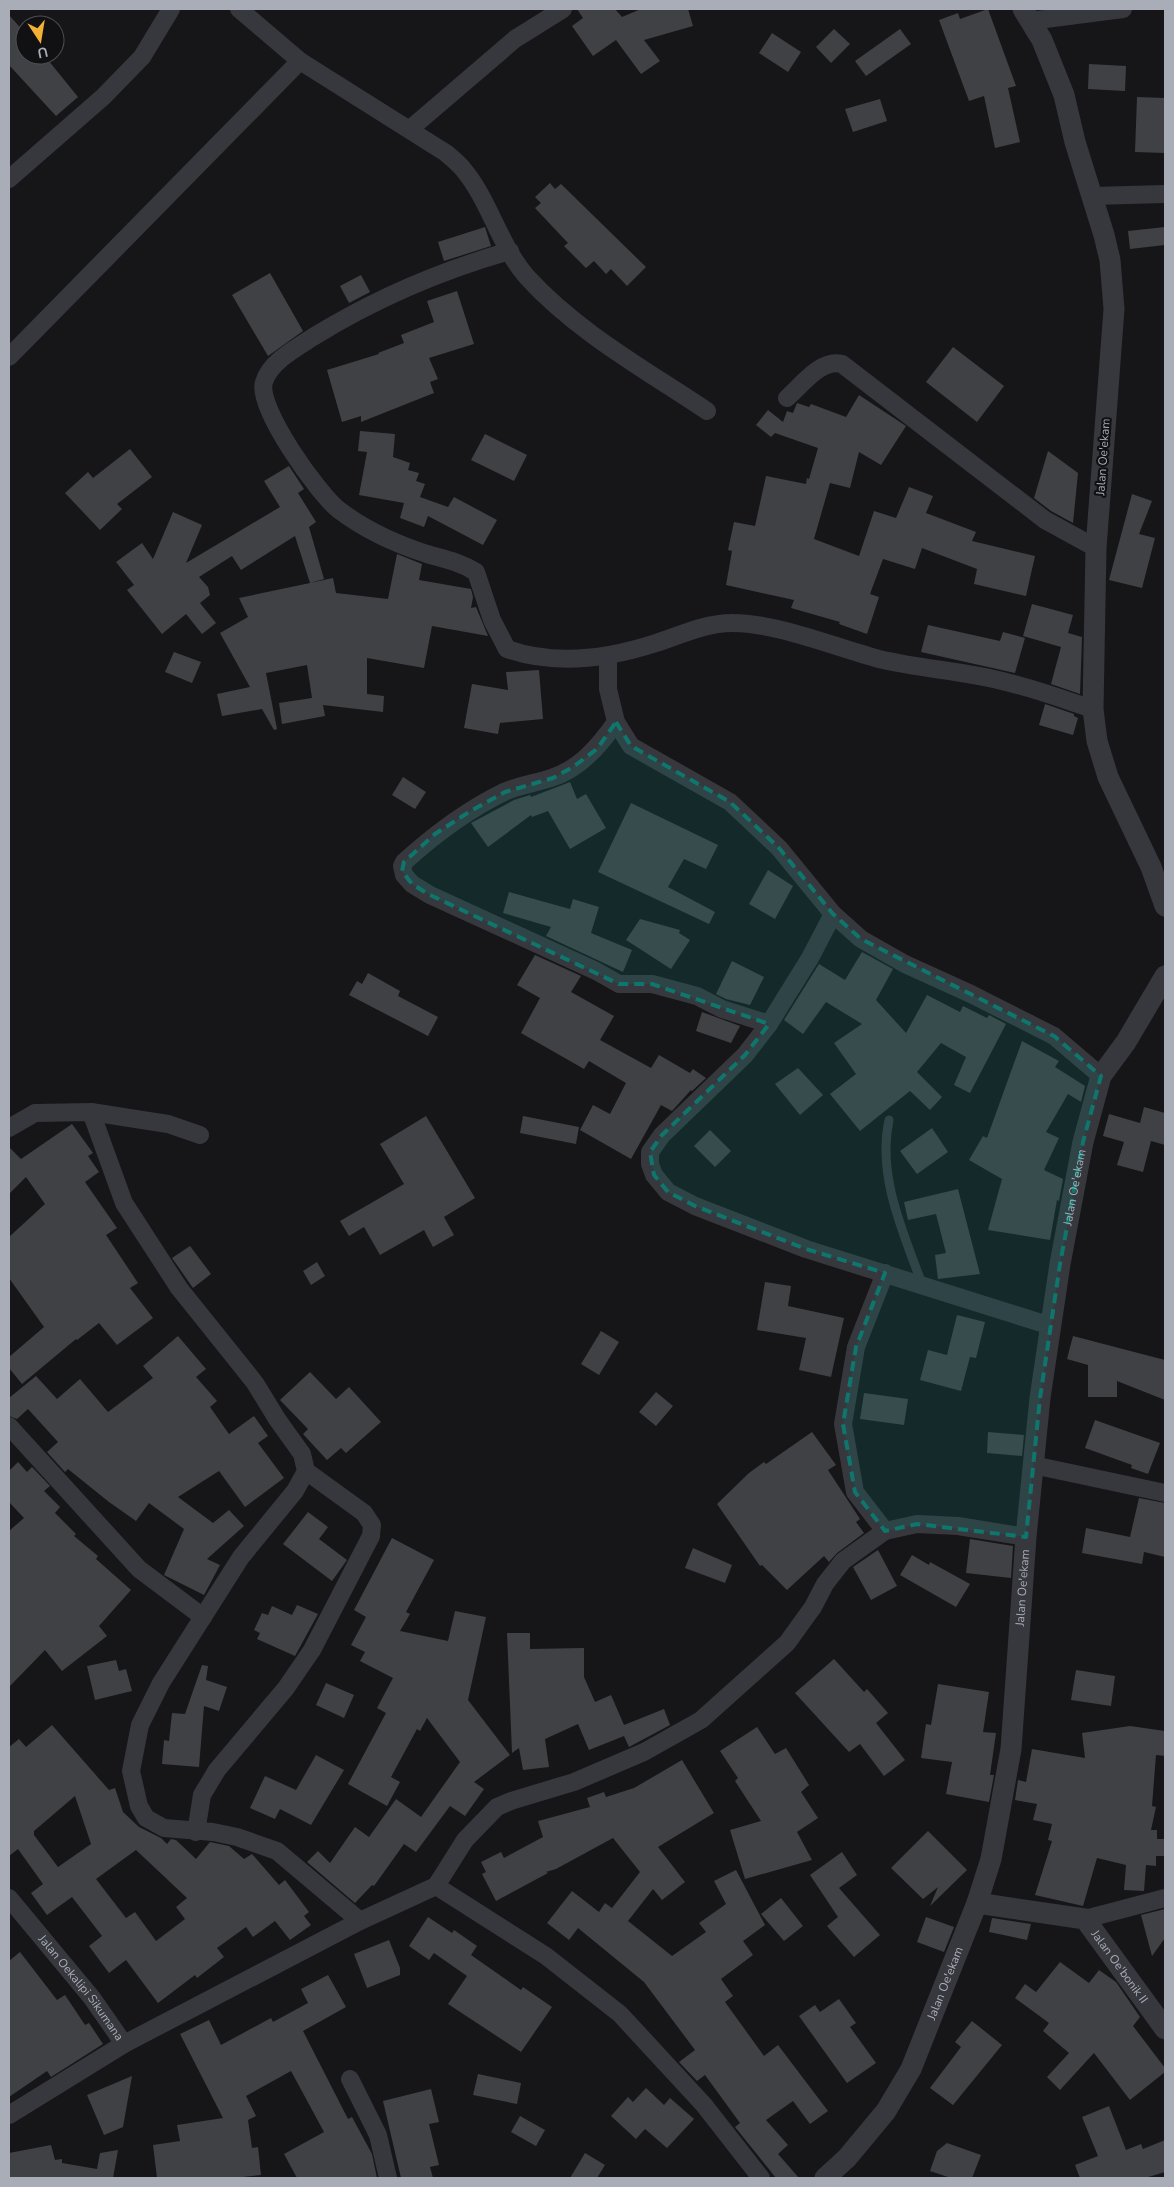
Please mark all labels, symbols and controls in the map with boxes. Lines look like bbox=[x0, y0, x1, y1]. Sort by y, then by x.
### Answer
north arrow bbox=[15, 15, 65, 65]
text: U bbox=[36, 42, 50, 63]
street label: Jalan Oe'ekam bbox=[1092, 418, 1114, 497]
street label: Jalan Oe'ekam bbox=[1059, 1148, 1089, 1228]
street label: Jalan Oe'ekam bbox=[1012, 1549, 1033, 1628]
street label: Jalan Oe'bonik II bbox=[1087, 1926, 1152, 2006]
street label: Jalan Oekalipi Sikumana bbox=[34, 1931, 127, 2044]
street label: Jalan Oe'ekam bbox=[923, 1944, 967, 2023]

